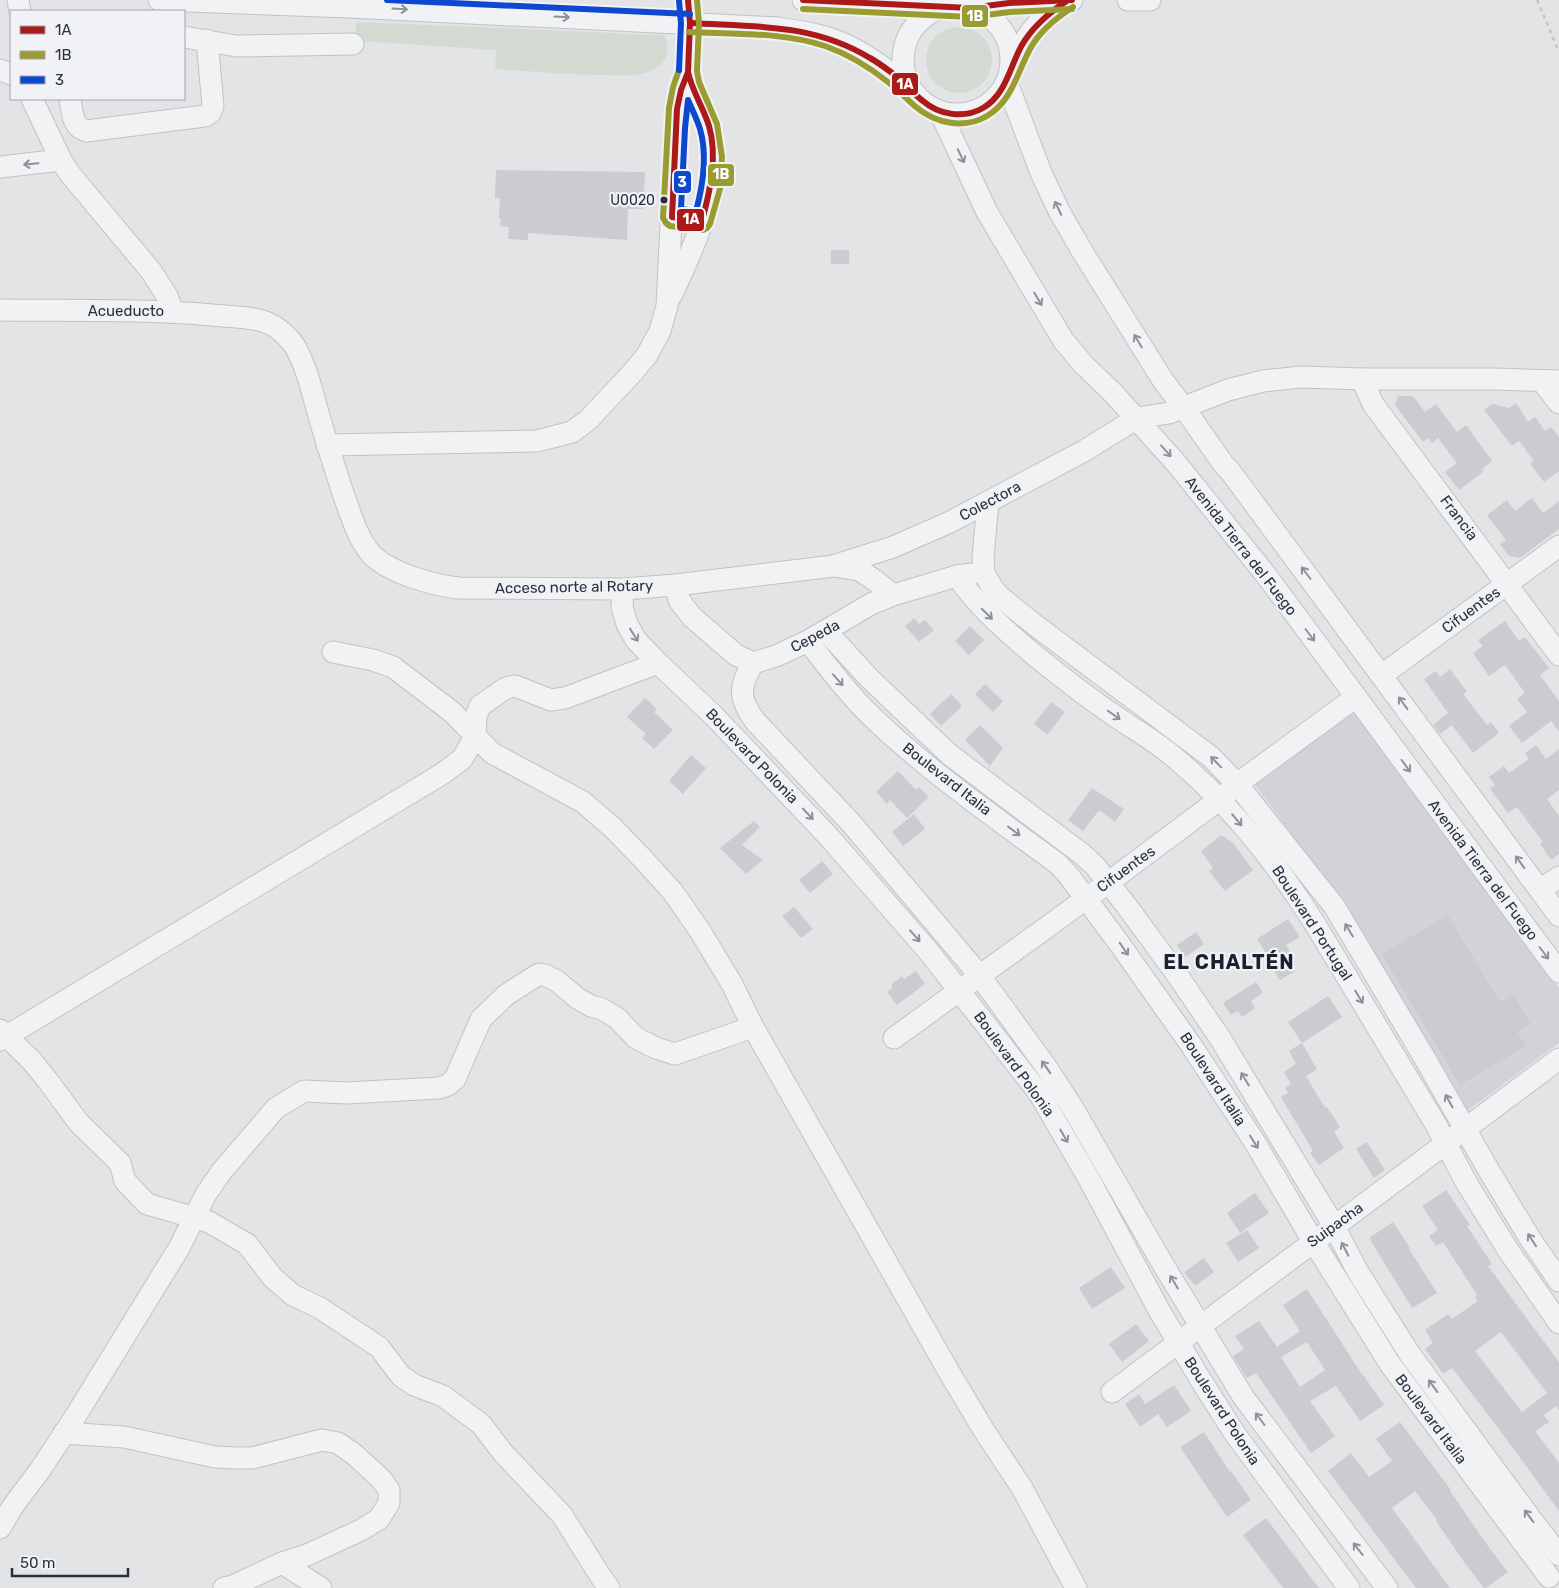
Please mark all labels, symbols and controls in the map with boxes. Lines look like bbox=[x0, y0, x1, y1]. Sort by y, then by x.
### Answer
line badge: 1B bbox=[961, 4, 989, 28]
one-way arrow bbox=[392, 5, 408, 14]
text: 1B bbox=[967, 8, 984, 25]
legend bbox=[10, 10, 185, 100]
one-way arrow bbox=[554, 13, 570, 22]
text: 1A bbox=[55, 21, 71, 39]
text: 1B bbox=[55, 46, 71, 64]
text: 3 bbox=[55, 71, 64, 89]
line badge: 1A bbox=[891, 72, 919, 96]
text: 1A bbox=[897, 76, 913, 93]
one-way arrow bbox=[957, 148, 966, 163]
one-way arrow bbox=[23, 159, 39, 169]
line badge: 1B bbox=[707, 163, 735, 187]
text: 1B bbox=[713, 166, 730, 183]
line badge: 3 bbox=[673, 170, 692, 194]
text: 3 bbox=[677, 174, 687, 191]
place label: U0020 bbox=[610, 192, 655, 209]
marker: U0020 bbox=[659, 195, 669, 205]
one-way arrow bbox=[1053, 201, 1062, 216]
line badge: 1A bbox=[676, 208, 705, 232]
text: 1A bbox=[683, 211, 699, 228]
one-way arrow bbox=[1034, 291, 1044, 305]
street label: Acueducto bbox=[88, 302, 164, 320]
one-way arrow bbox=[1133, 334, 1143, 348]
one-way arrow bbox=[1160, 445, 1172, 458]
street label: Avenida Tierra del Fuego bbox=[1181, 473, 1301, 619]
street label: Colectora bbox=[956, 477, 1024, 525]
street label: Francia bbox=[1436, 492, 1482, 544]
one-way arrow bbox=[1301, 566, 1311, 580]
street label: Acceso norte al Rotary bbox=[495, 577, 653, 597]
street label: Cifuentes bbox=[1438, 583, 1504, 637]
one-way arrow bbox=[981, 608, 994, 620]
street label: Cepeda bbox=[787, 616, 843, 656]
one-way arrow bbox=[629, 627, 639, 641]
one-way arrow bbox=[1305, 628, 1315, 642]
one-way arrow bbox=[832, 673, 844, 686]
one-way arrow bbox=[1398, 696, 1408, 710]
street label: Boulevard Polonia bbox=[702, 705, 802, 807]
one-way arrow bbox=[1107, 710, 1121, 720]
street label: Boulevard Italia bbox=[899, 739, 995, 819]
one-way arrow bbox=[1210, 755, 1222, 768]
one-way arrow bbox=[1401, 759, 1411, 773]
street label: Avenida Tierra del Fuego bbox=[1424, 796, 1542, 944]
one-way arrow bbox=[802, 807, 814, 820]
one-way arrow bbox=[1232, 813, 1243, 826]
one-way arrow bbox=[1007, 826, 1020, 837]
street label: Cifuentes bbox=[1093, 842, 1159, 896]
one-way arrow bbox=[1515, 855, 1525, 869]
street label: Boulevard Portugal bbox=[1268, 862, 1356, 984]
one-way arrow bbox=[1343, 924, 1353, 938]
one-way arrow bbox=[909, 929, 921, 942]
one-way arrow bbox=[1119, 942, 1129, 956]
one-way arrow bbox=[1539, 946, 1550, 959]
district label: EL CHALTÉN bbox=[1163, 950, 1295, 974]
one-way arrow bbox=[1354, 989, 1364, 1003]
street label: Boulevard Polonia bbox=[970, 1008, 1058, 1120]
street label: Boulevard Italia bbox=[1176, 1029, 1250, 1129]
one-way arrow bbox=[1041, 1060, 1051, 1074]
one-way arrow bbox=[1239, 1072, 1249, 1086]
one-way arrow bbox=[1443, 1094, 1453, 1108]
one-way arrow bbox=[1060, 1128, 1070, 1142]
one-way arrow bbox=[1249, 1134, 1259, 1148]
street label: Suipacha bbox=[1303, 1199, 1367, 1251]
one-way arrow bbox=[1527, 1233, 1537, 1247]
one-way arrow bbox=[1340, 1241, 1350, 1256]
one-way arrow bbox=[1168, 1275, 1178, 1289]
street label: Boulevard Polonia bbox=[1180, 1354, 1264, 1468]
street label: Boulevard Italia bbox=[1391, 1371, 1471, 1467]
one-way arrow bbox=[1427, 1379, 1438, 1393]
one-way arrow bbox=[1255, 1413, 1266, 1426]
one-way arrow bbox=[1524, 1509, 1534, 1523]
one-way arrow bbox=[1352, 1543, 1363, 1556]
scale bar bbox=[12, 1546, 129, 1578]
text: 50 m bbox=[20, 1554, 55, 1572]

